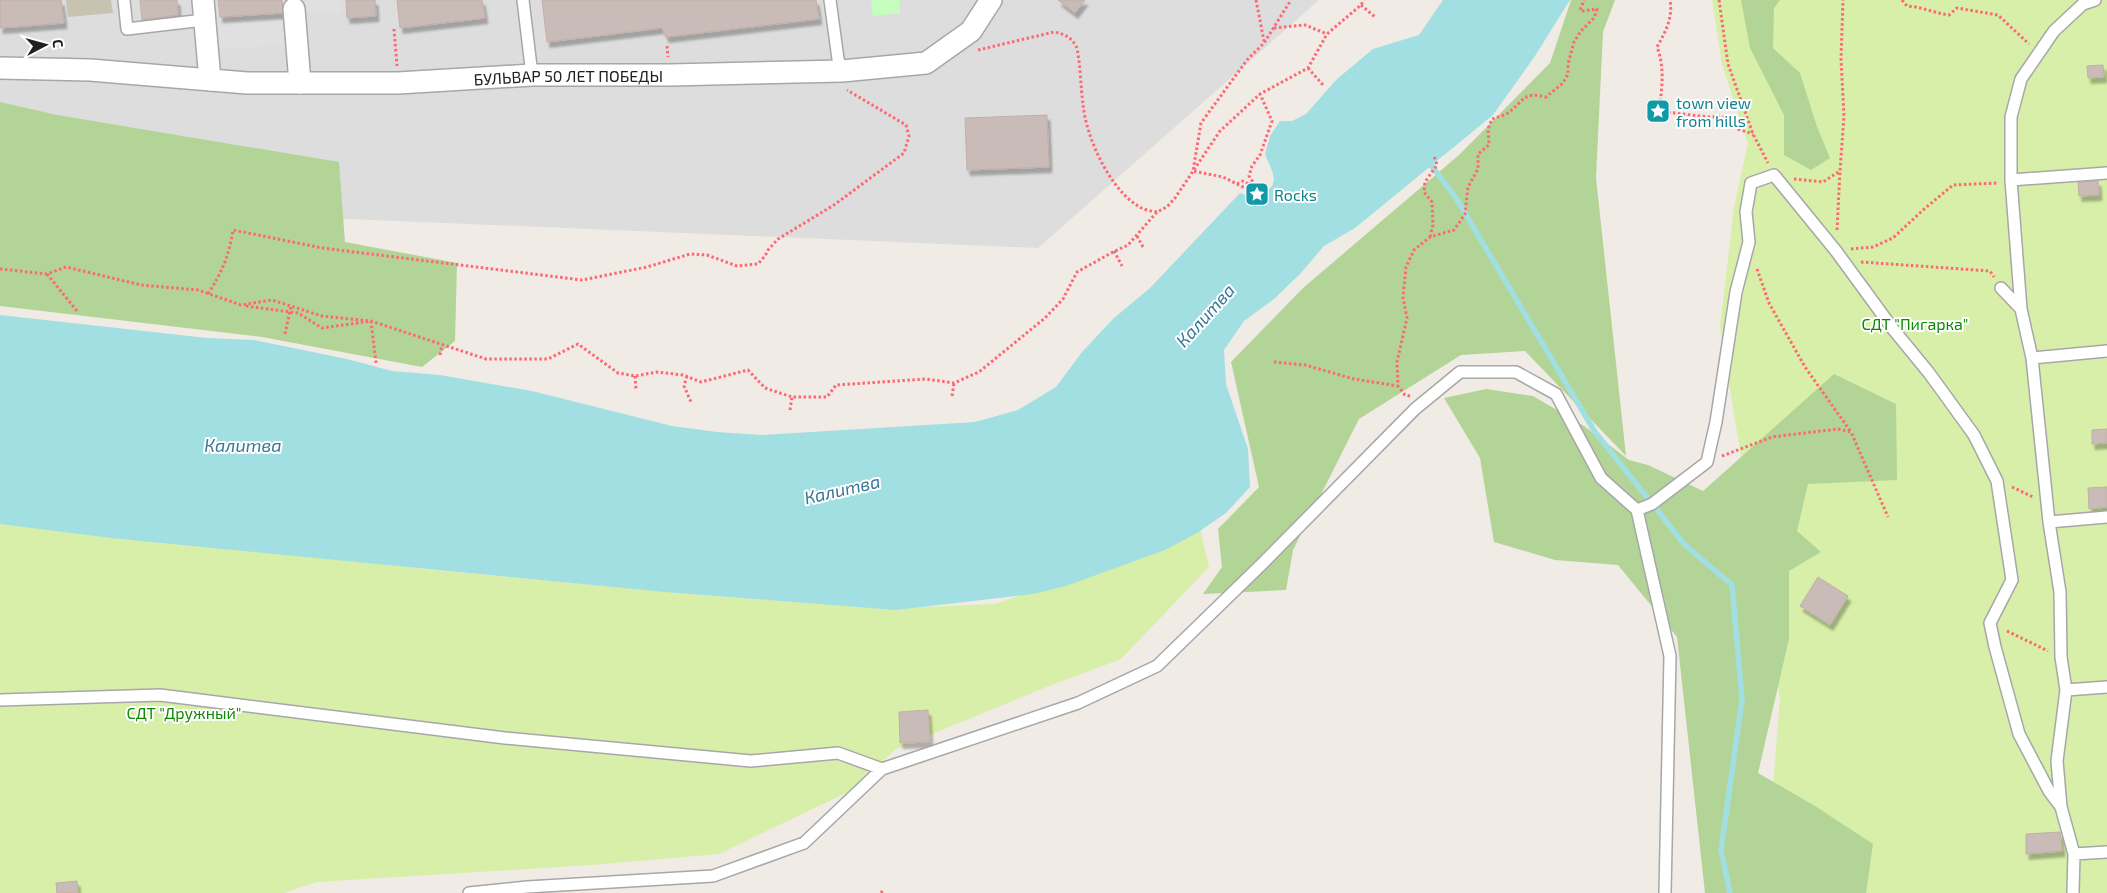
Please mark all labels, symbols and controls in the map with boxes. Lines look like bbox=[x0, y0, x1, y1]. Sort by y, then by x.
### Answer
north arrow bbox=[20, 20, 70, 70]
text: С bbox=[50, 39, 67, 49]
street label: БУЛЬВАР 50 ЛЕТ ПОБЕДЫ bbox=[473, 66, 663, 88]
place label: town view from hills bbox=[1676, 93, 1751, 130]
place icon: town view from hills bbox=[1645, 98, 1671, 124]
place icon: Rocks bbox=[1244, 181, 1270, 207]
place label: Rocks bbox=[1274, 185, 1317, 204]
water label: Калитва bbox=[1171, 279, 1239, 351]
park label: СДТ "Пигарка" bbox=[1862, 314, 1968, 333]
water label: Калитва bbox=[204, 434, 282, 456]
water label: Калитва bbox=[802, 470, 882, 508]
park label: СДТ "Дружный" bbox=[127, 703, 241, 723]

